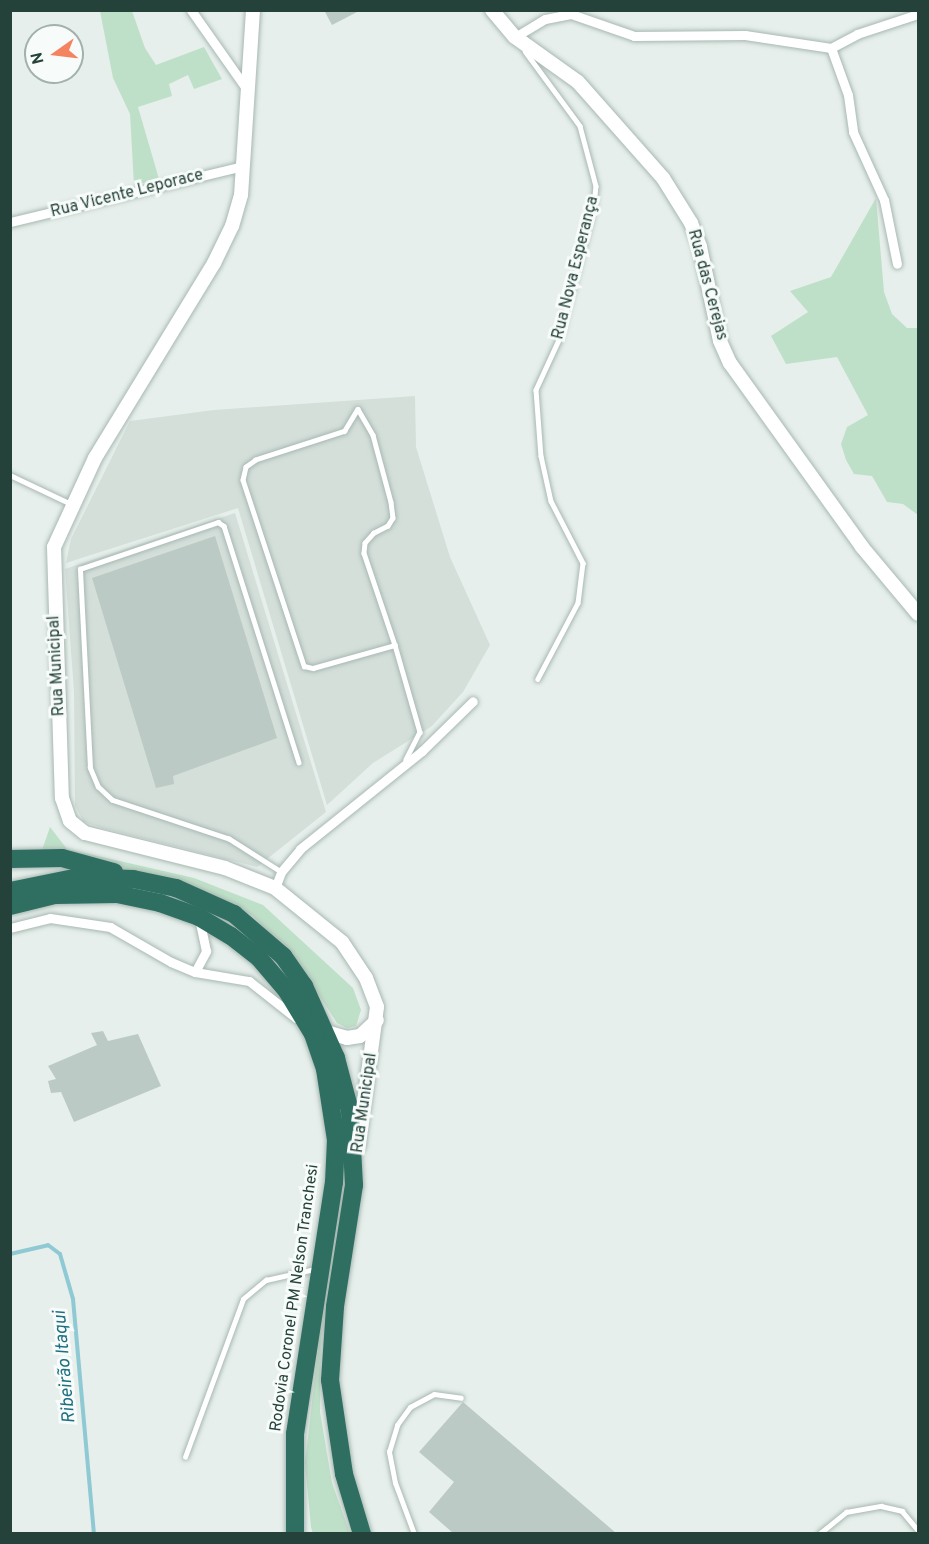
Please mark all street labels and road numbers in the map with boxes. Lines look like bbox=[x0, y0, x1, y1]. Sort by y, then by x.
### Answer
street label: Rua Vicente Leporace bbox=[48, 166, 206, 222]
street label: Rua Nova Esperança bbox=[549, 194, 603, 342]
street label: Rua das Cerejas bbox=[683, 227, 731, 343]
street label: Rua Municipal bbox=[45, 615, 69, 717]
street label: Rua Municipal bbox=[348, 1052, 382, 1154]
street label: Rodovia Coronel PM Nelson Tranchesi bbox=[267, 1163, 323, 1433]

